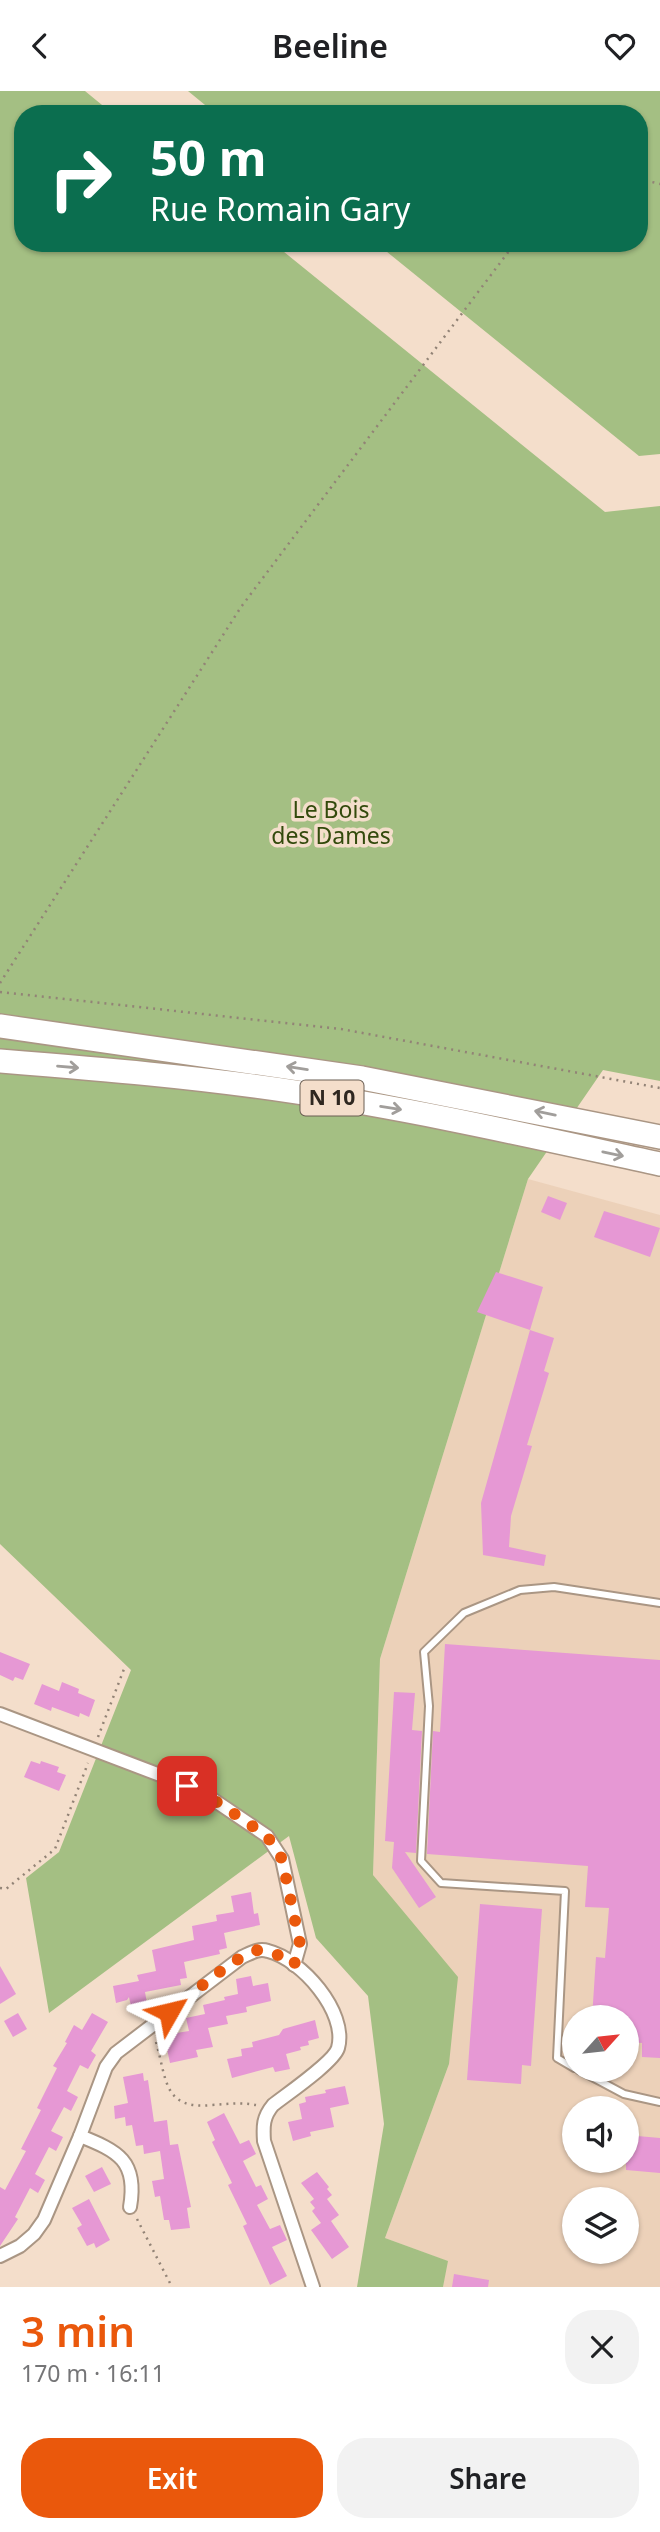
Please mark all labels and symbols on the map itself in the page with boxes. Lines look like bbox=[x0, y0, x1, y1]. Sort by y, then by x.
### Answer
park label: Le Bois des Dames bbox=[271, 793, 391, 851]
one-way arrow bbox=[56, 1061, 79, 1074]
one-way arrow bbox=[286, 1061, 309, 1074]
road number: N 10 bbox=[300, 1081, 364, 1115]
one-way arrow bbox=[379, 1101, 402, 1115]
one-way arrow bbox=[534, 1105, 557, 1119]
one-way arrow bbox=[602, 1148, 624, 1161]
pin bbox=[157, 1756, 217, 1816]
position arrow bbox=[132, 1975, 206, 2049]
north arrow bbox=[562, 2005, 639, 2083]

